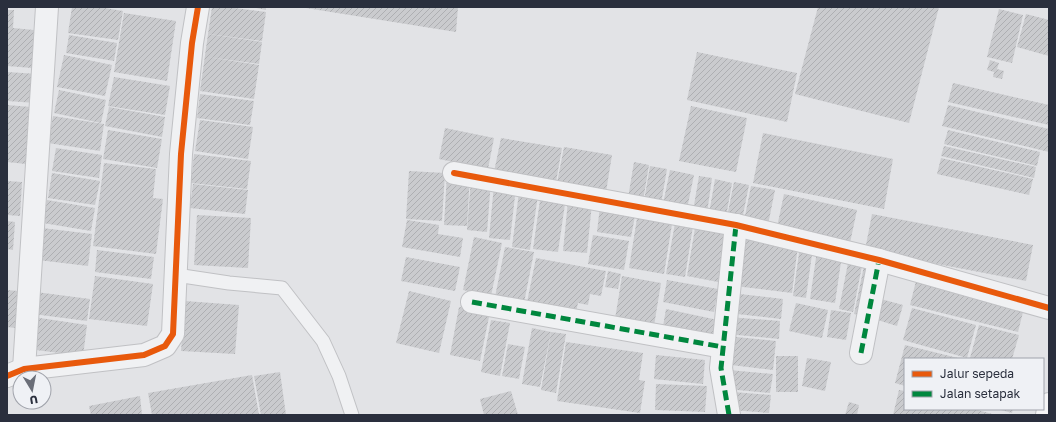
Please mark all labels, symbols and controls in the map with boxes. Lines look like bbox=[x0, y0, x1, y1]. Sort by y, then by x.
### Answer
legend bbox=[904, 358, 1044, 410]
text: Jalur sepeda bbox=[940, 366, 1014, 381]
north arrow bbox=[12, 370, 52, 410]
text: Jalan setapak bbox=[940, 386, 1021, 401]
text: U bbox=[29, 393, 39, 407]

